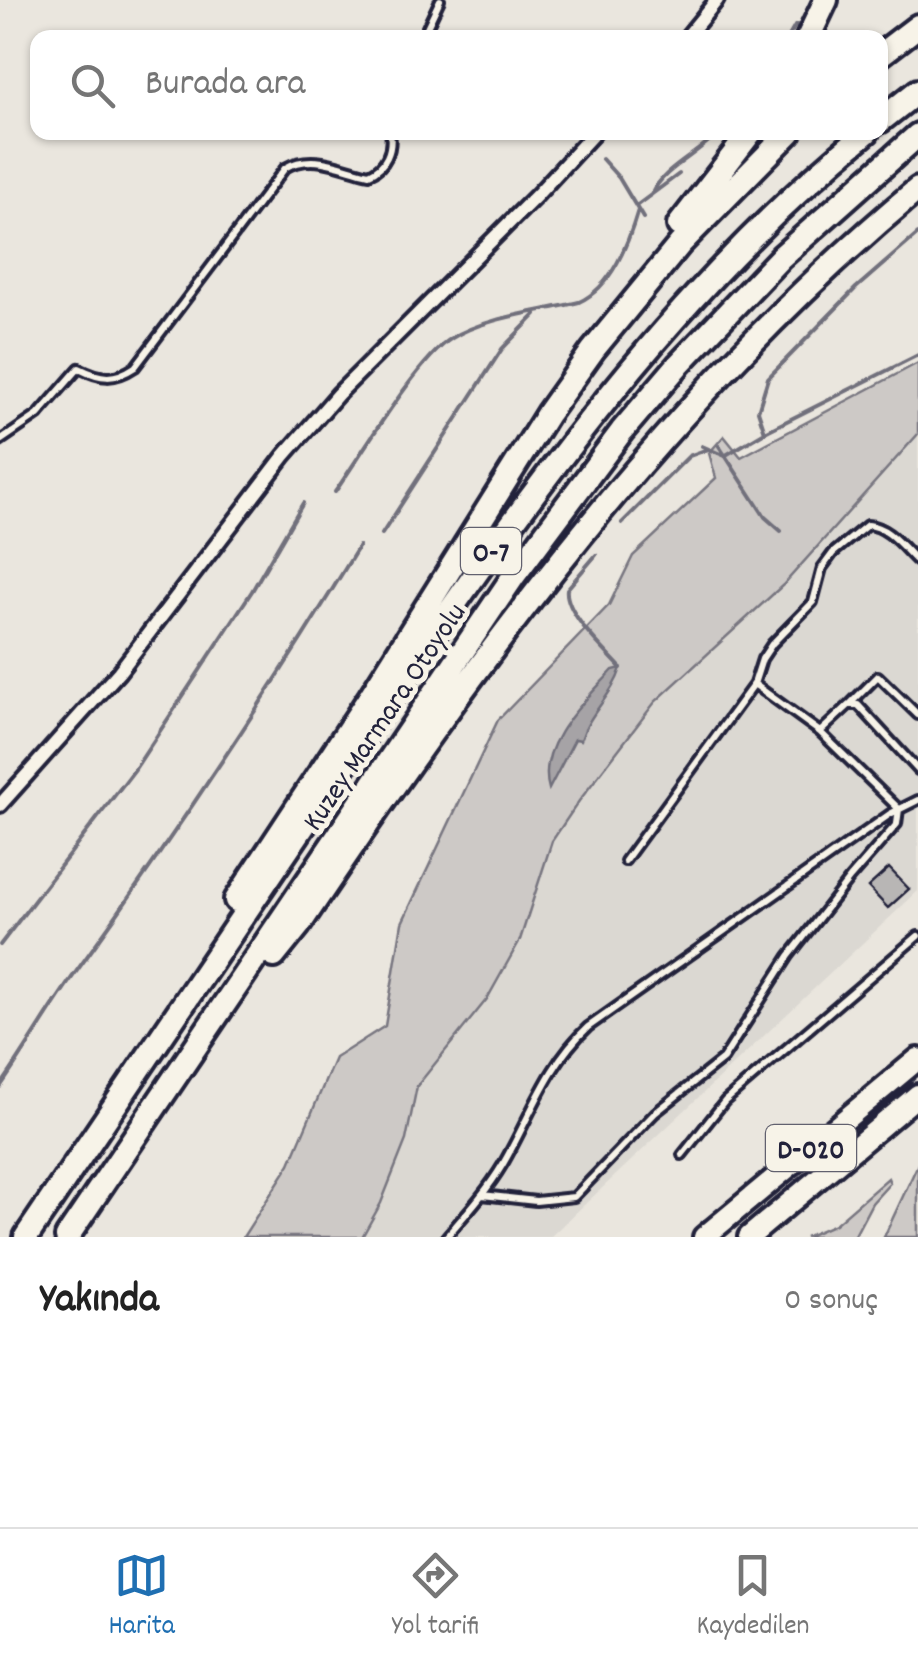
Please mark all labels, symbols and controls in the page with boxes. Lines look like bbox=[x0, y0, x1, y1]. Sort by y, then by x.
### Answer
search box bbox=[30, 30, 888, 140]
icon: search bbox=[65, 58, 120, 113]
text: Burada ara bbox=[145, 58, 305, 113]
road number: O-7 bbox=[461, 528, 521, 574]
street label: Kuzey Marmara Otoyolu bbox=[294, 596, 479, 841]
road number: D-020 bbox=[766, 1125, 856, 1171]
text: Yakında bbox=[40, 1272, 159, 1332]
text: 0 sonuç bbox=[784, 1279, 878, 1325]
tab: Harita bbox=[108, 1548, 175, 1648]
tab: Yol tarifi bbox=[392, 1548, 480, 1648]
tab: Kaydedilen bbox=[696, 1548, 810, 1648]

